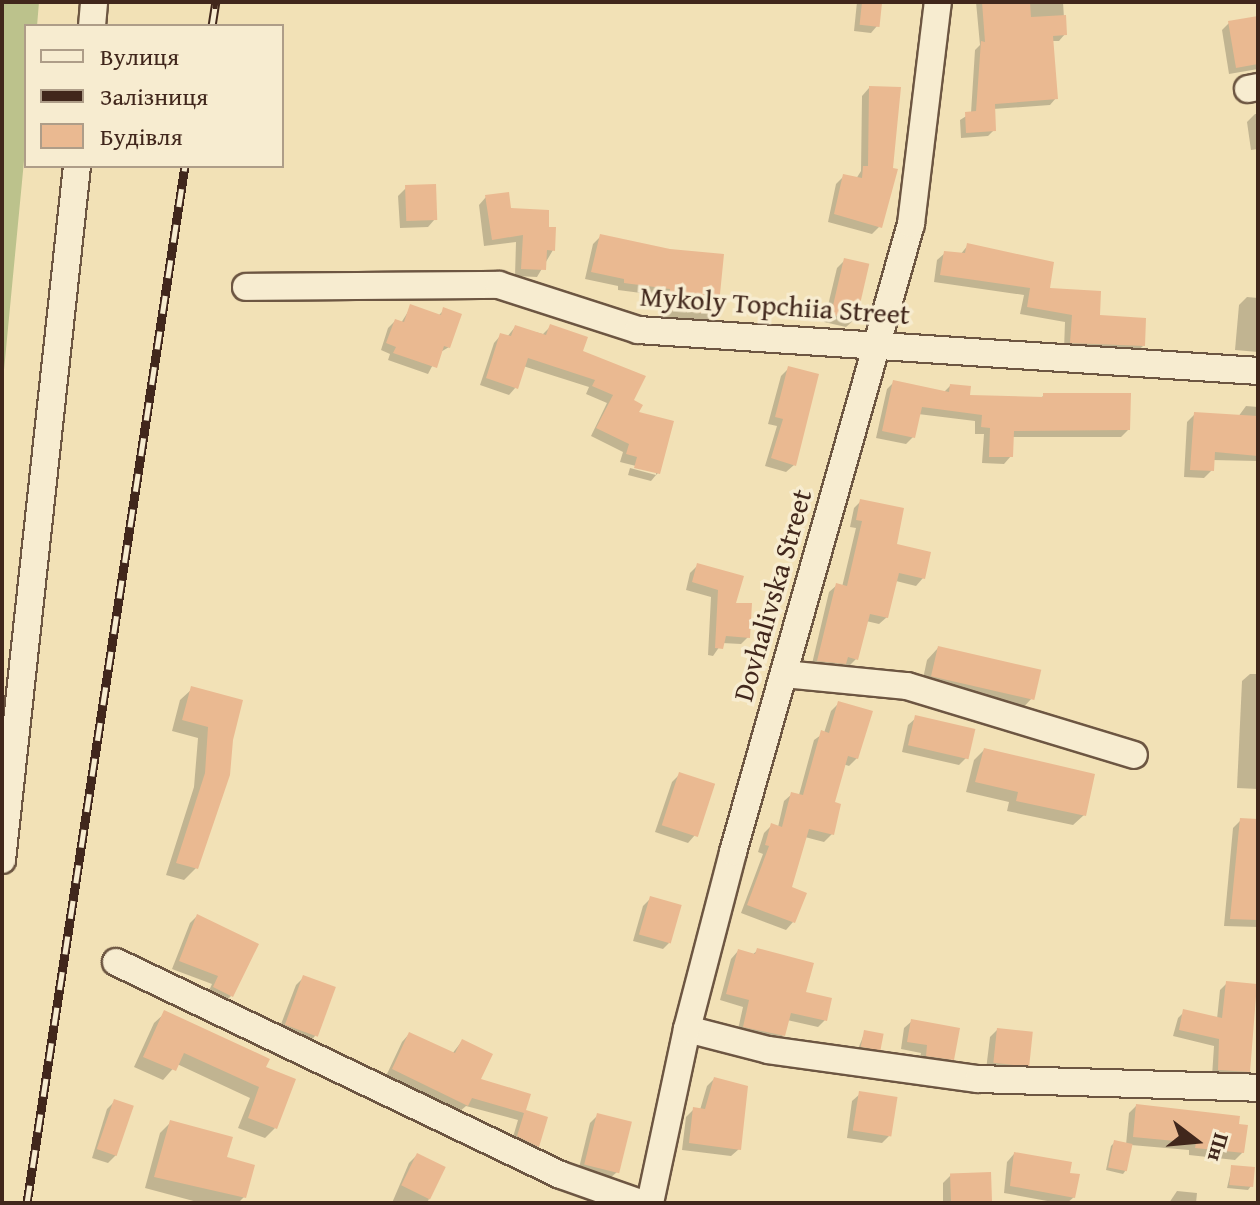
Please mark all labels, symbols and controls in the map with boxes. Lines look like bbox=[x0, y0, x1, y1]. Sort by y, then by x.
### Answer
legend bbox=[24, 24, 284, 168]
text: Вулиця bbox=[100, 39, 179, 74]
text: Залізниця bbox=[100, 79, 208, 114]
text: Будівля bbox=[100, 119, 183, 154]
street label: Mykoly Topchiia Street bbox=[639, 279, 911, 331]
street label: Dovhalivska Street bbox=[726, 485, 818, 705]
north arrow bbox=[1156, 1101, 1236, 1181]
text: Пн bbox=[1200, 1130, 1238, 1166]

